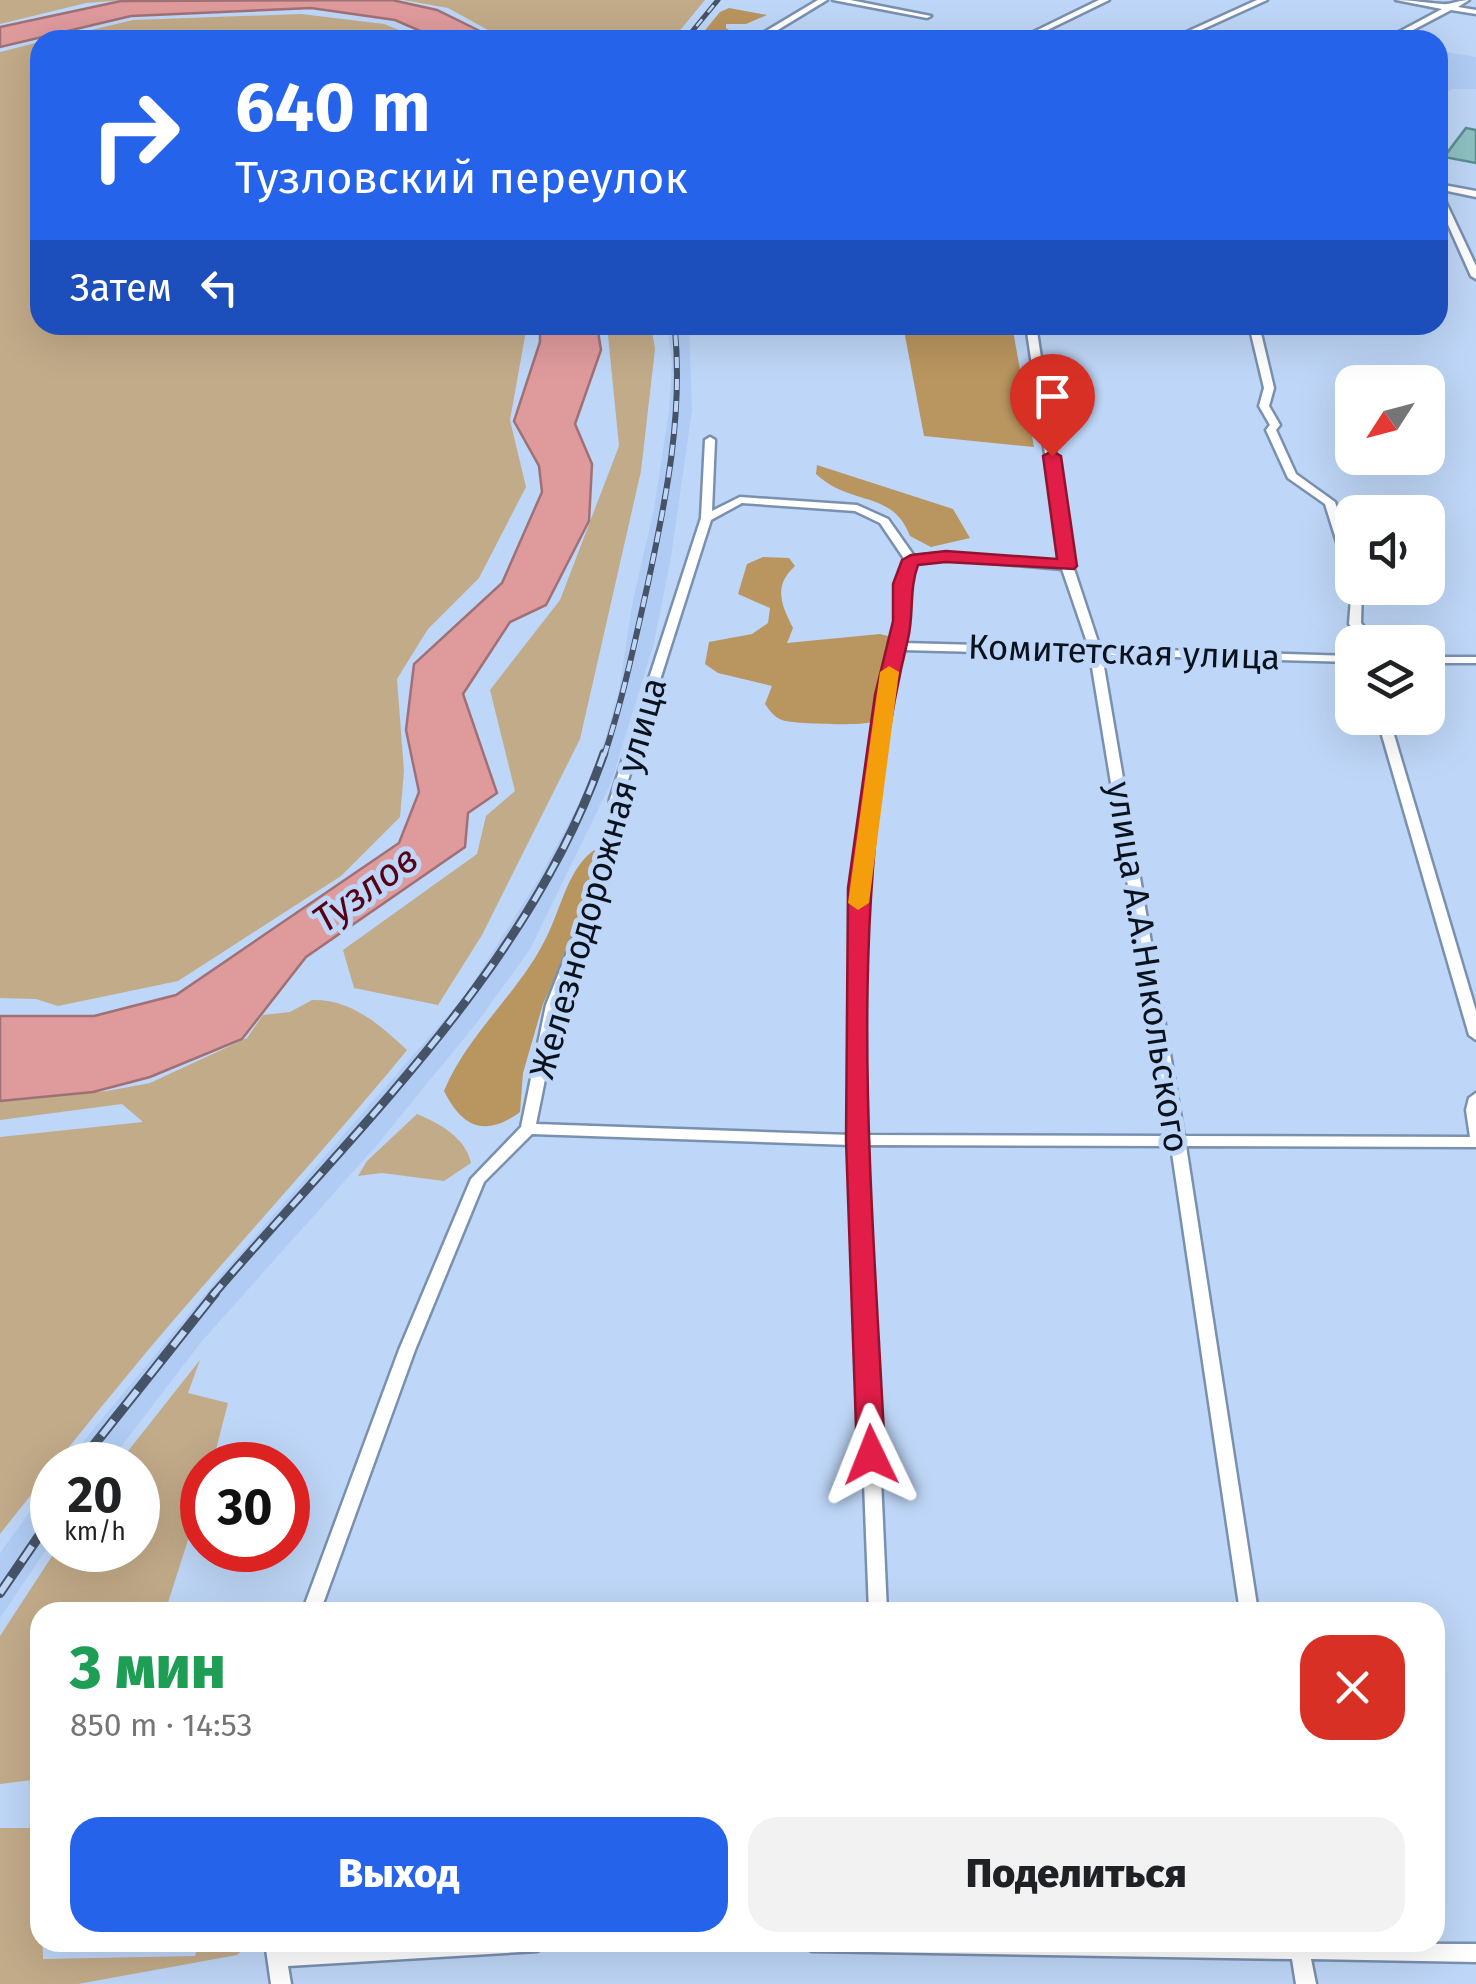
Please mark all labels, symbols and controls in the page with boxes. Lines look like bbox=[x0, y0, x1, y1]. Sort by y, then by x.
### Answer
text: 640 m bbox=[235, 66, 431, 150]
icon: right bbox=[70, 70, 200, 200]
text: Тузловский переулок bbox=[235, 151, 688, 205]
icon: left bbox=[192, 260, 247, 315]
text: Затем bbox=[70, 265, 172, 311]
pin bbox=[1010, 354, 1095, 457]
north arrow bbox=[1335, 365, 1445, 475]
map controls bbox=[1335, 365, 1445, 735]
icon: arrive bbox=[1025, 369, 1080, 424]
button: sound bbox=[1335, 495, 1445, 605]
button: layers bbox=[1335, 625, 1445, 735]
street label: Комитетская улица bbox=[967, 626, 1281, 678]
street label: Железнодорожная улица bbox=[521, 672, 675, 1084]
street label: улица А.А.Никольского bbox=[1098, 779, 1198, 1155]
water label: Тузлов bbox=[304, 836, 426, 942]
position arrow bbox=[819, 1403, 923, 1507]
speed limit sign: 30 bbox=[180, 1442, 310, 1572]
text: 20 bbox=[67, 1465, 123, 1525]
text: km/h bbox=[64, 1517, 126, 1547]
text: 3 мин bbox=[70, 1632, 226, 1704]
button: close bbox=[1300, 1635, 1405, 1740]
text: 850 m · 14:53 bbox=[70, 1706, 253, 1744]
button: Выход bbox=[70, 1817, 728, 1932]
button: Поделиться bbox=[748, 1817, 1405, 1932]

